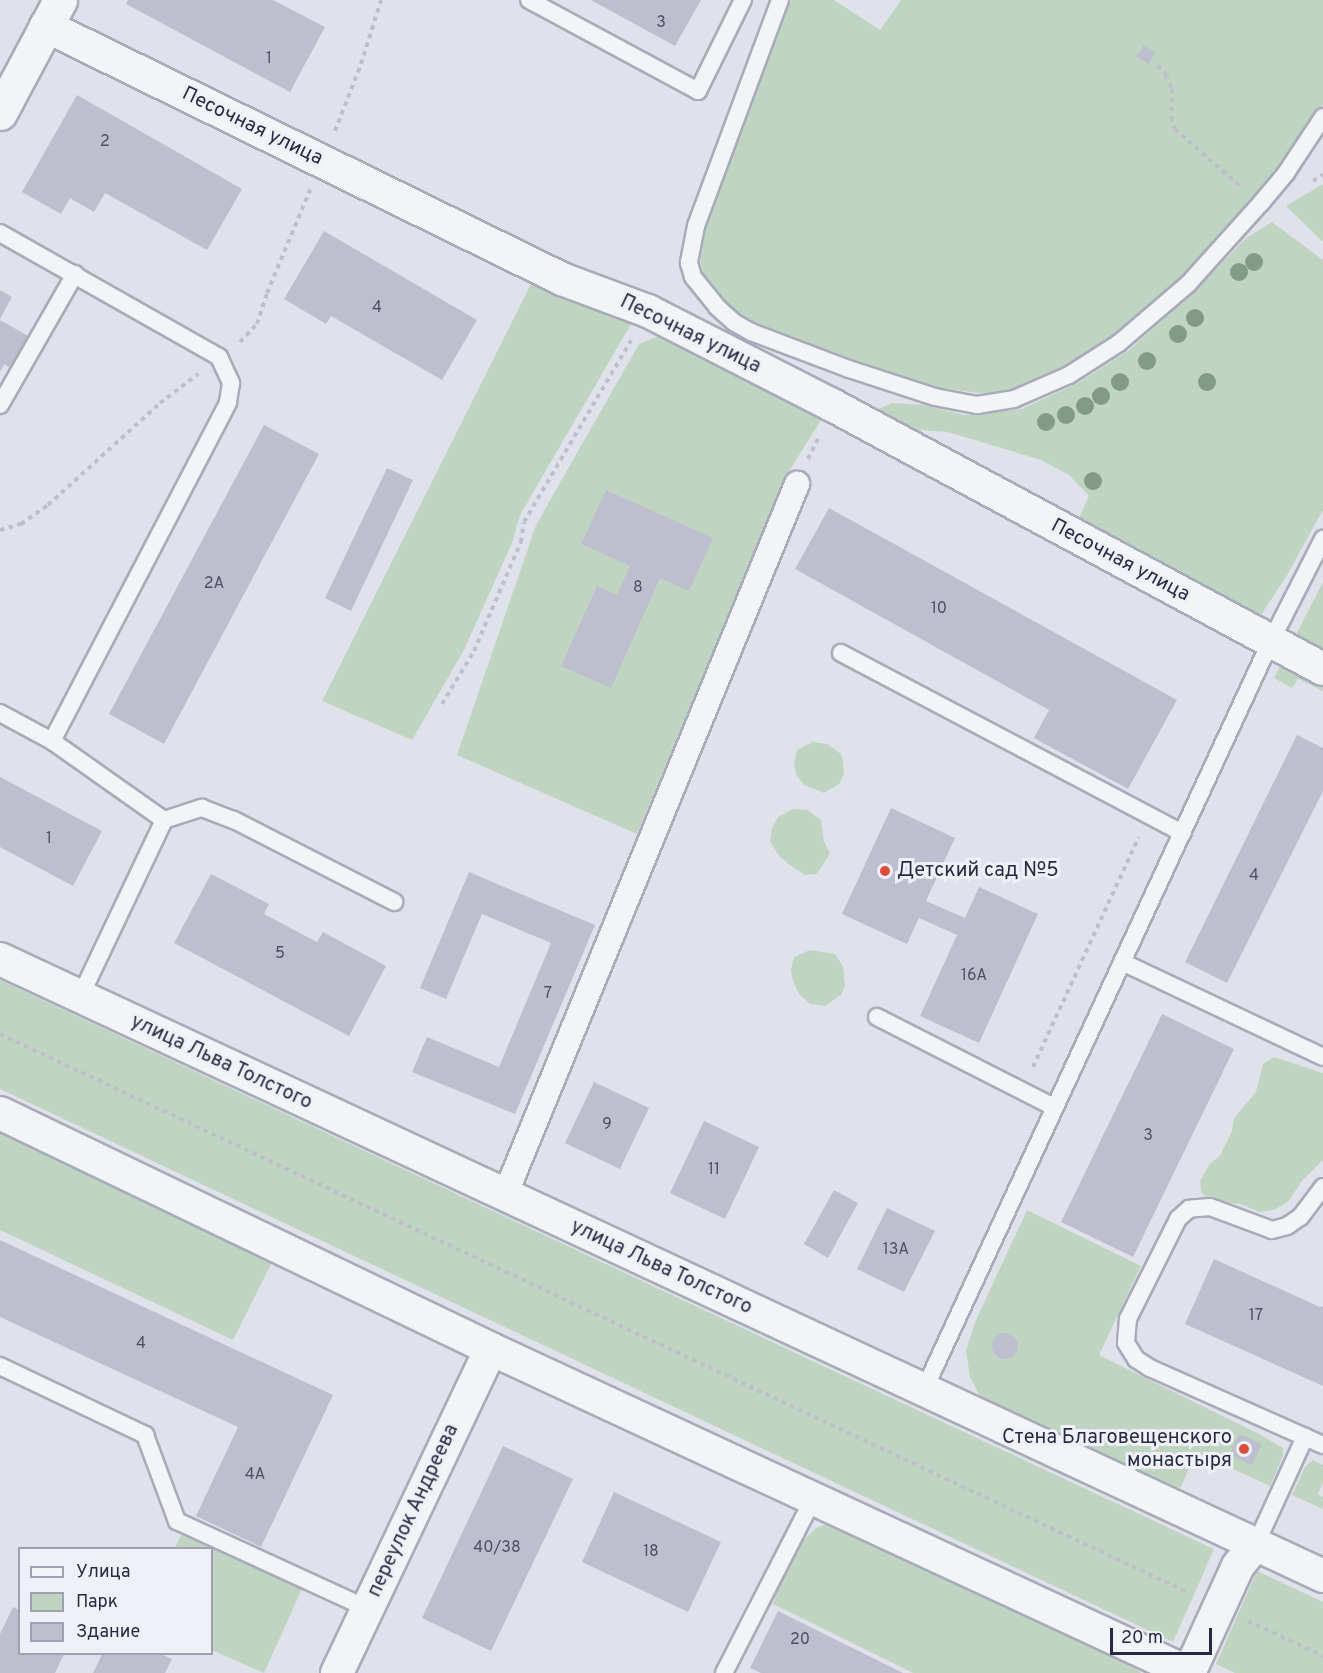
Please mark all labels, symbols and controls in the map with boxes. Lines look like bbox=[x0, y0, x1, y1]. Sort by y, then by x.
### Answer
house number: 3 bbox=[656, 13, 666, 33]
house number: 1 bbox=[266, 49, 272, 69]
street label: Песочная улица bbox=[178, 83, 326, 171]
house number: 2 bbox=[100, 132, 110, 152]
street label: Песочная улица bbox=[616, 291, 764, 379]
house number: 4 bbox=[372, 298, 382, 318]
street label: Песочная улица bbox=[1047, 514, 1193, 608]
house number: 2А bbox=[204, 574, 224, 594]
house number: 8 bbox=[633, 578, 643, 598]
house number: 10 bbox=[931, 599, 947, 619]
house number: 1 bbox=[46, 829, 52, 849]
place label: Детский сад №5 bbox=[897, 859, 1059, 883]
marker: Детский сад №5 bbox=[878, 864, 892, 878]
house number: 4 bbox=[1249, 866, 1259, 886]
house number: 5 bbox=[275, 944, 285, 964]
house number: 16А bbox=[961, 966, 987, 986]
house number: 7 bbox=[544, 984, 552, 1004]
street label: улица Льва Толстого bbox=[126, 1010, 316, 1116]
house number: 9 bbox=[602, 1115, 612, 1135]
house number: 3 bbox=[1143, 1126, 1153, 1146]
house number: 11 bbox=[708, 1160, 720, 1180]
street label: улица Льва Толстого bbox=[566, 1215, 756, 1321]
house number: 13А bbox=[883, 1240, 909, 1260]
house number: 17 bbox=[1249, 1306, 1263, 1326]
house number: 4 bbox=[136, 1334, 146, 1354]
street label: переулок Андреева bbox=[363, 1420, 465, 1602]
place label: Стена Благовещенского монастыря bbox=[1002, 1426, 1232, 1473]
marker: Стена Благовещенского монастыря bbox=[1237, 1442, 1251, 1456]
house number: 4А bbox=[245, 1465, 265, 1485]
house number: 40/38 bbox=[473, 1538, 521, 1558]
house number: 18 bbox=[643, 1542, 659, 1562]
legend bbox=[18, 1547, 213, 1655]
text: Улица bbox=[76, 1561, 130, 1584]
text: Парк bbox=[76, 1591, 118, 1614]
scale bar bbox=[1113, 1616, 1215, 1654]
text: Здание bbox=[76, 1621, 140, 1644]
text: 20 m bbox=[1121, 1627, 1163, 1650]
house number: 20 bbox=[790, 1630, 810, 1650]

